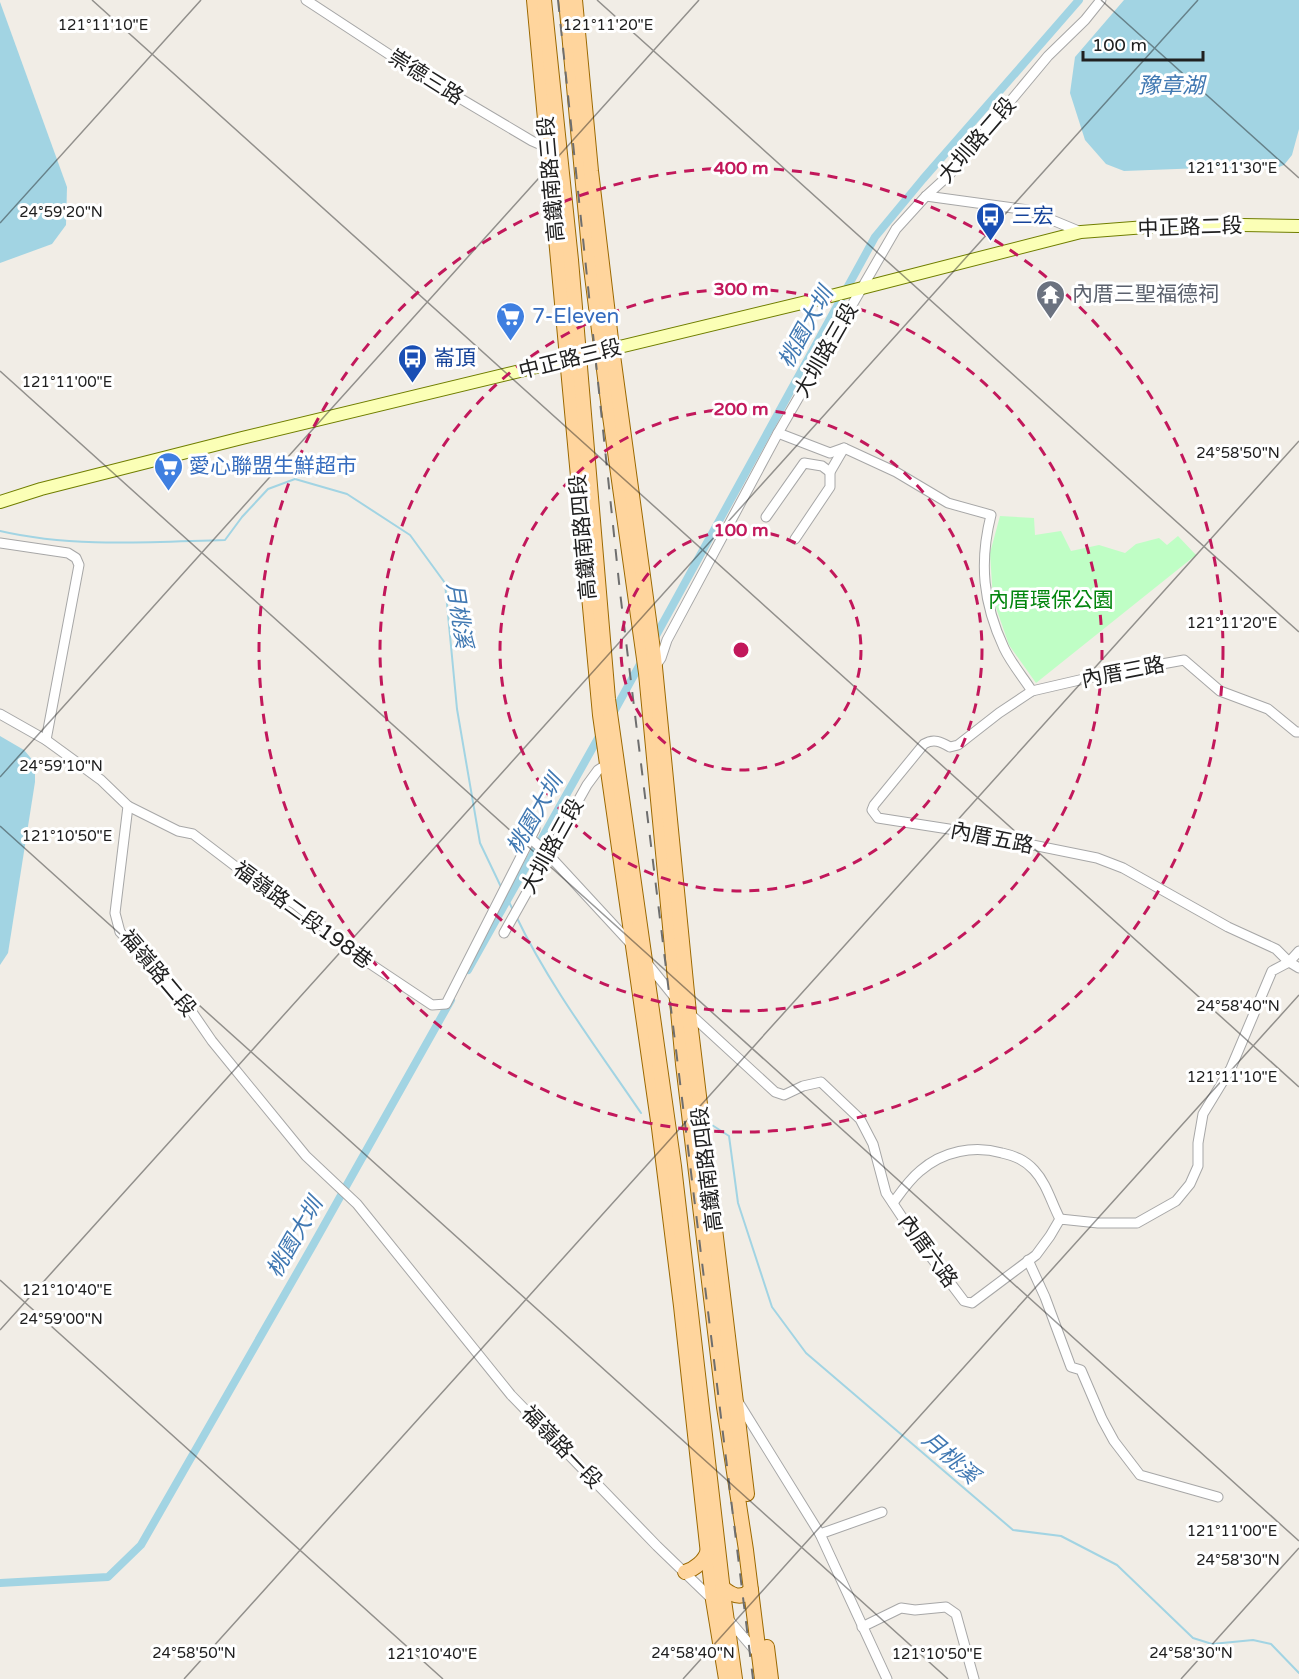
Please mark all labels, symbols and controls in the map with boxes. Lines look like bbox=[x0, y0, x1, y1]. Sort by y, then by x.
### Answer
text: 121°11'10"E bbox=[58, 16, 148, 34]
text: 121°11'20"E bbox=[563, 16, 653, 34]
scale bar bbox=[1083, 24, 1203, 62]
text: 100 m bbox=[1092, 34, 1147, 56]
street label: 崇德三路 bbox=[383, 45, 468, 110]
water label: 豫章湖 bbox=[1138, 73, 1207, 99]
street label: 大圳路二段 bbox=[934, 93, 1021, 188]
street label: 高鐵南路三段 bbox=[534, 115, 569, 243]
text: 400 m bbox=[713, 157, 769, 179]
text: 121°11'30"E bbox=[1187, 159, 1277, 177]
bus stop icon: 三宏 bbox=[975, 200, 1007, 242]
text: 24°59'20"N bbox=[19, 203, 103, 221]
place label: 三宏 bbox=[1012, 204, 1054, 229]
street label: 中正路二段 bbox=[1137, 213, 1243, 242]
text: 300 m bbox=[713, 278, 769, 300]
temple icon: 內厝三聖福德祠 bbox=[1035, 278, 1067, 320]
water label: 桃園大圳 bbox=[773, 280, 840, 372]
place label: 內厝三聖福德祠 bbox=[1072, 282, 1219, 307]
street label: 大圳路三段 bbox=[789, 299, 864, 402]
supermarket icon: 7-Eleven bbox=[495, 300, 527, 342]
place label: 7-Eleven bbox=[532, 304, 619, 329]
street label: 中正路三段 bbox=[516, 335, 624, 384]
bus stop icon: 崙頂 bbox=[397, 342, 429, 384]
place label: 崙頂 bbox=[434, 346, 476, 371]
text: 121°11'00"E bbox=[22, 373, 112, 391]
text: 200 m bbox=[713, 398, 769, 420]
text: 24°58'50"N bbox=[1196, 444, 1280, 462]
supermarket icon: 愛心聯盟生鮮超市 bbox=[152, 450, 184, 492]
place label: 愛心聯盟生鮮超市 bbox=[189, 454, 357, 479]
street label: 高鐵南路四段 bbox=[566, 473, 601, 601]
text: 100 m bbox=[713, 519, 769, 541]
water label: 月桃溪 bbox=[441, 581, 477, 653]
park label: 內厝環保公園 bbox=[988, 588, 1114, 613]
text: 121°11'20"E bbox=[1187, 614, 1277, 632]
centre of rings bbox=[731, 640, 751, 660]
street label: 內厝三路 bbox=[1079, 652, 1167, 693]
text: 24°59'10"N bbox=[19, 757, 103, 775]
water label: 桃園大圳 bbox=[502, 767, 570, 859]
street label: 大圳路三段 bbox=[516, 794, 589, 898]
street label: 內厝五路 bbox=[948, 818, 1036, 859]
text: 121°10'50"E bbox=[22, 827, 112, 845]
street label: 福嶺路二段198巷 bbox=[228, 857, 377, 974]
street label: 福嶺路二段 bbox=[114, 925, 201, 1022]
text: 24°58'40"N bbox=[1196, 997, 1280, 1015]
text: 121°11'10"E bbox=[1187, 1068, 1277, 1086]
street label: 高鐵南路四段 bbox=[687, 1105, 728, 1233]
water label: 桃園大圳 bbox=[262, 1190, 330, 1282]
street label: 內厝六路 bbox=[893, 1210, 962, 1293]
text: 121°10'40"E bbox=[22, 1281, 112, 1299]
text: 24°59'00"N bbox=[19, 1310, 103, 1328]
street label: 福嶺路一段 bbox=[516, 1401, 607, 1494]
water label: 月桃溪 bbox=[917, 1426, 986, 1491]
text: 121°11'00"E bbox=[1187, 1522, 1277, 1540]
text: 24°58'30"N bbox=[1196, 1551, 1280, 1569]
text: 24°58'50"N bbox=[152, 1644, 236, 1662]
text: 24°58'40"N bbox=[651, 1644, 735, 1662]
text: 24°58'30"N bbox=[1149, 1644, 1233, 1662]
text: 121°10'40"E bbox=[387, 1645, 477, 1663]
text: 121°10'50"E bbox=[892, 1645, 982, 1663]

